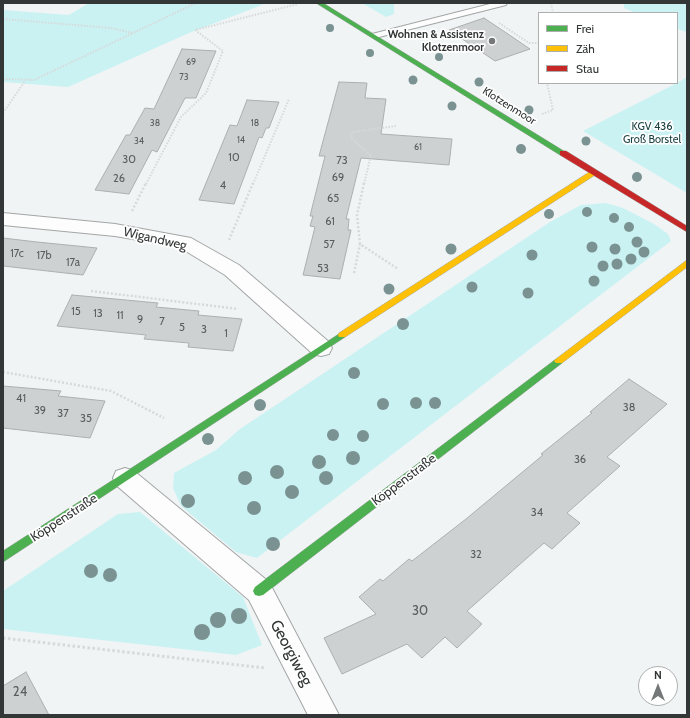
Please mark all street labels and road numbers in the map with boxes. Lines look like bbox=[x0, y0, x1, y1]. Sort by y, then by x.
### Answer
street label: Klotzenmoor bbox=[480, 84, 538, 128]
street label: Wigandweg bbox=[122, 224, 188, 254]
street label: Köppenstraße bbox=[369, 451, 439, 509]
street label: Köppenstraße bbox=[28, 491, 100, 545]
street label: Georgiweg bbox=[266, 617, 316, 689]

